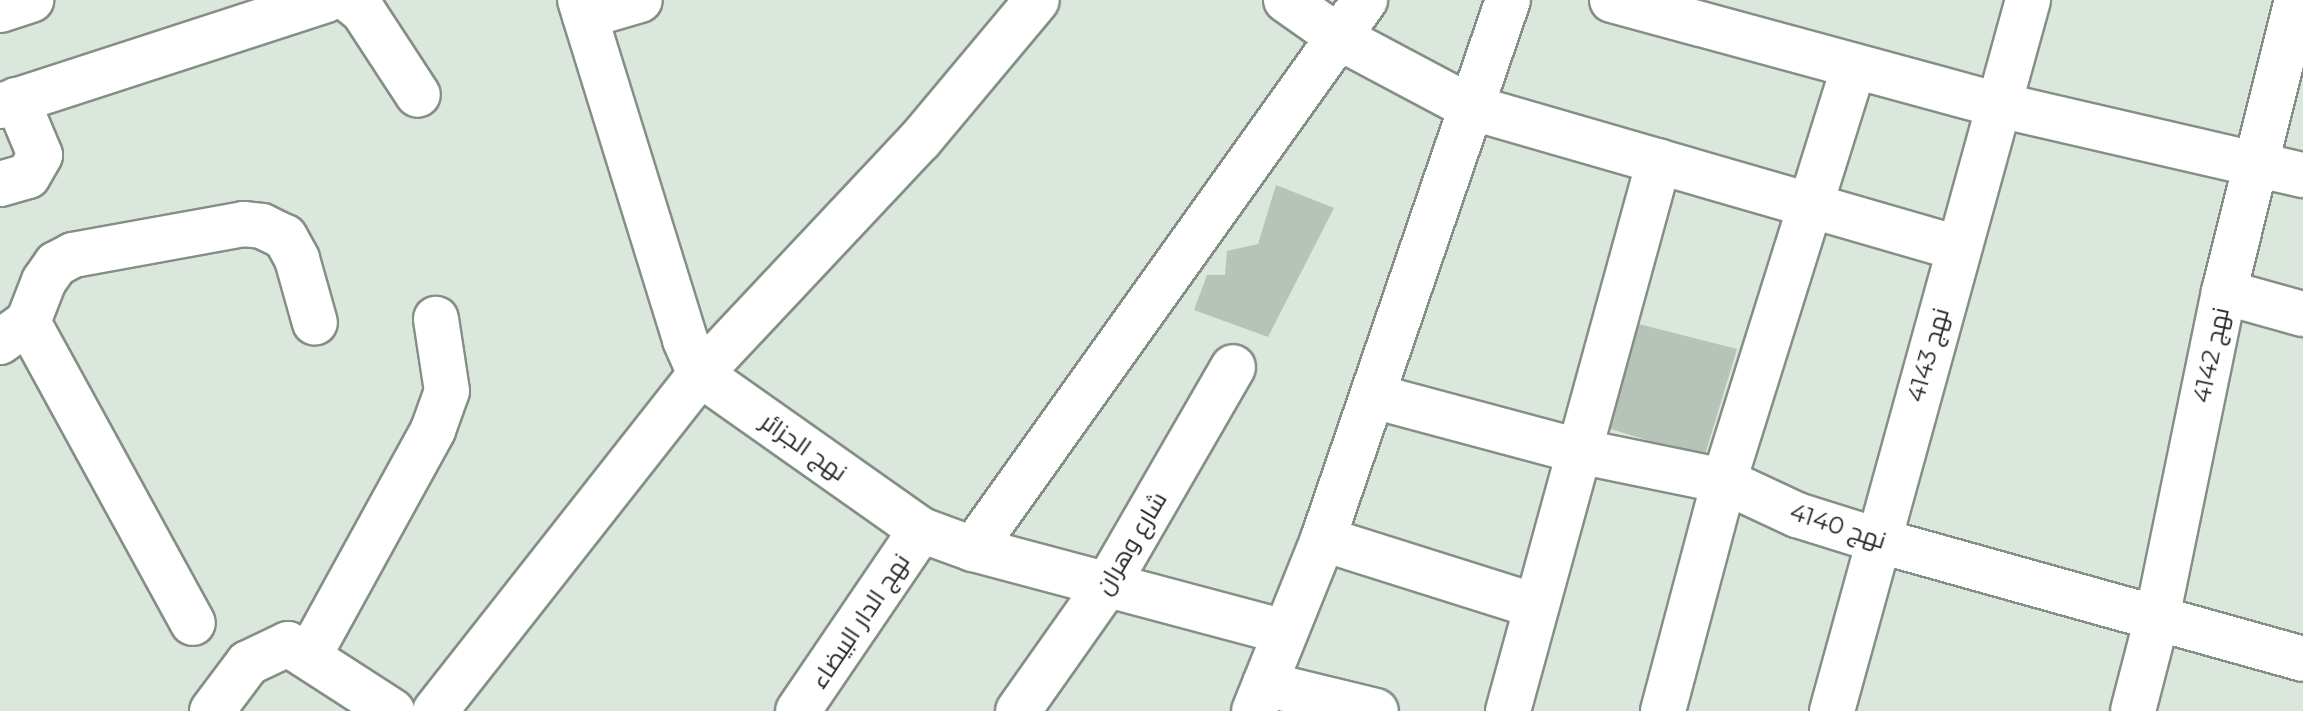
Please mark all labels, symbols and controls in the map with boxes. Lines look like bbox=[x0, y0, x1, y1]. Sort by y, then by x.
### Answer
street label: نهج 4143 bbox=[1901, 305, 1955, 405]
street label: نهج 4142 bbox=[2187, 305, 2235, 405]
street label: نهج الجزائر bbox=[755, 407, 853, 487]
street label: شارع وهران bbox=[1089, 486, 1173, 600]
street label: نهج 4140 bbox=[1786, 497, 1890, 555]
street label: نهج الدار البيضاء bbox=[804, 548, 916, 694]

